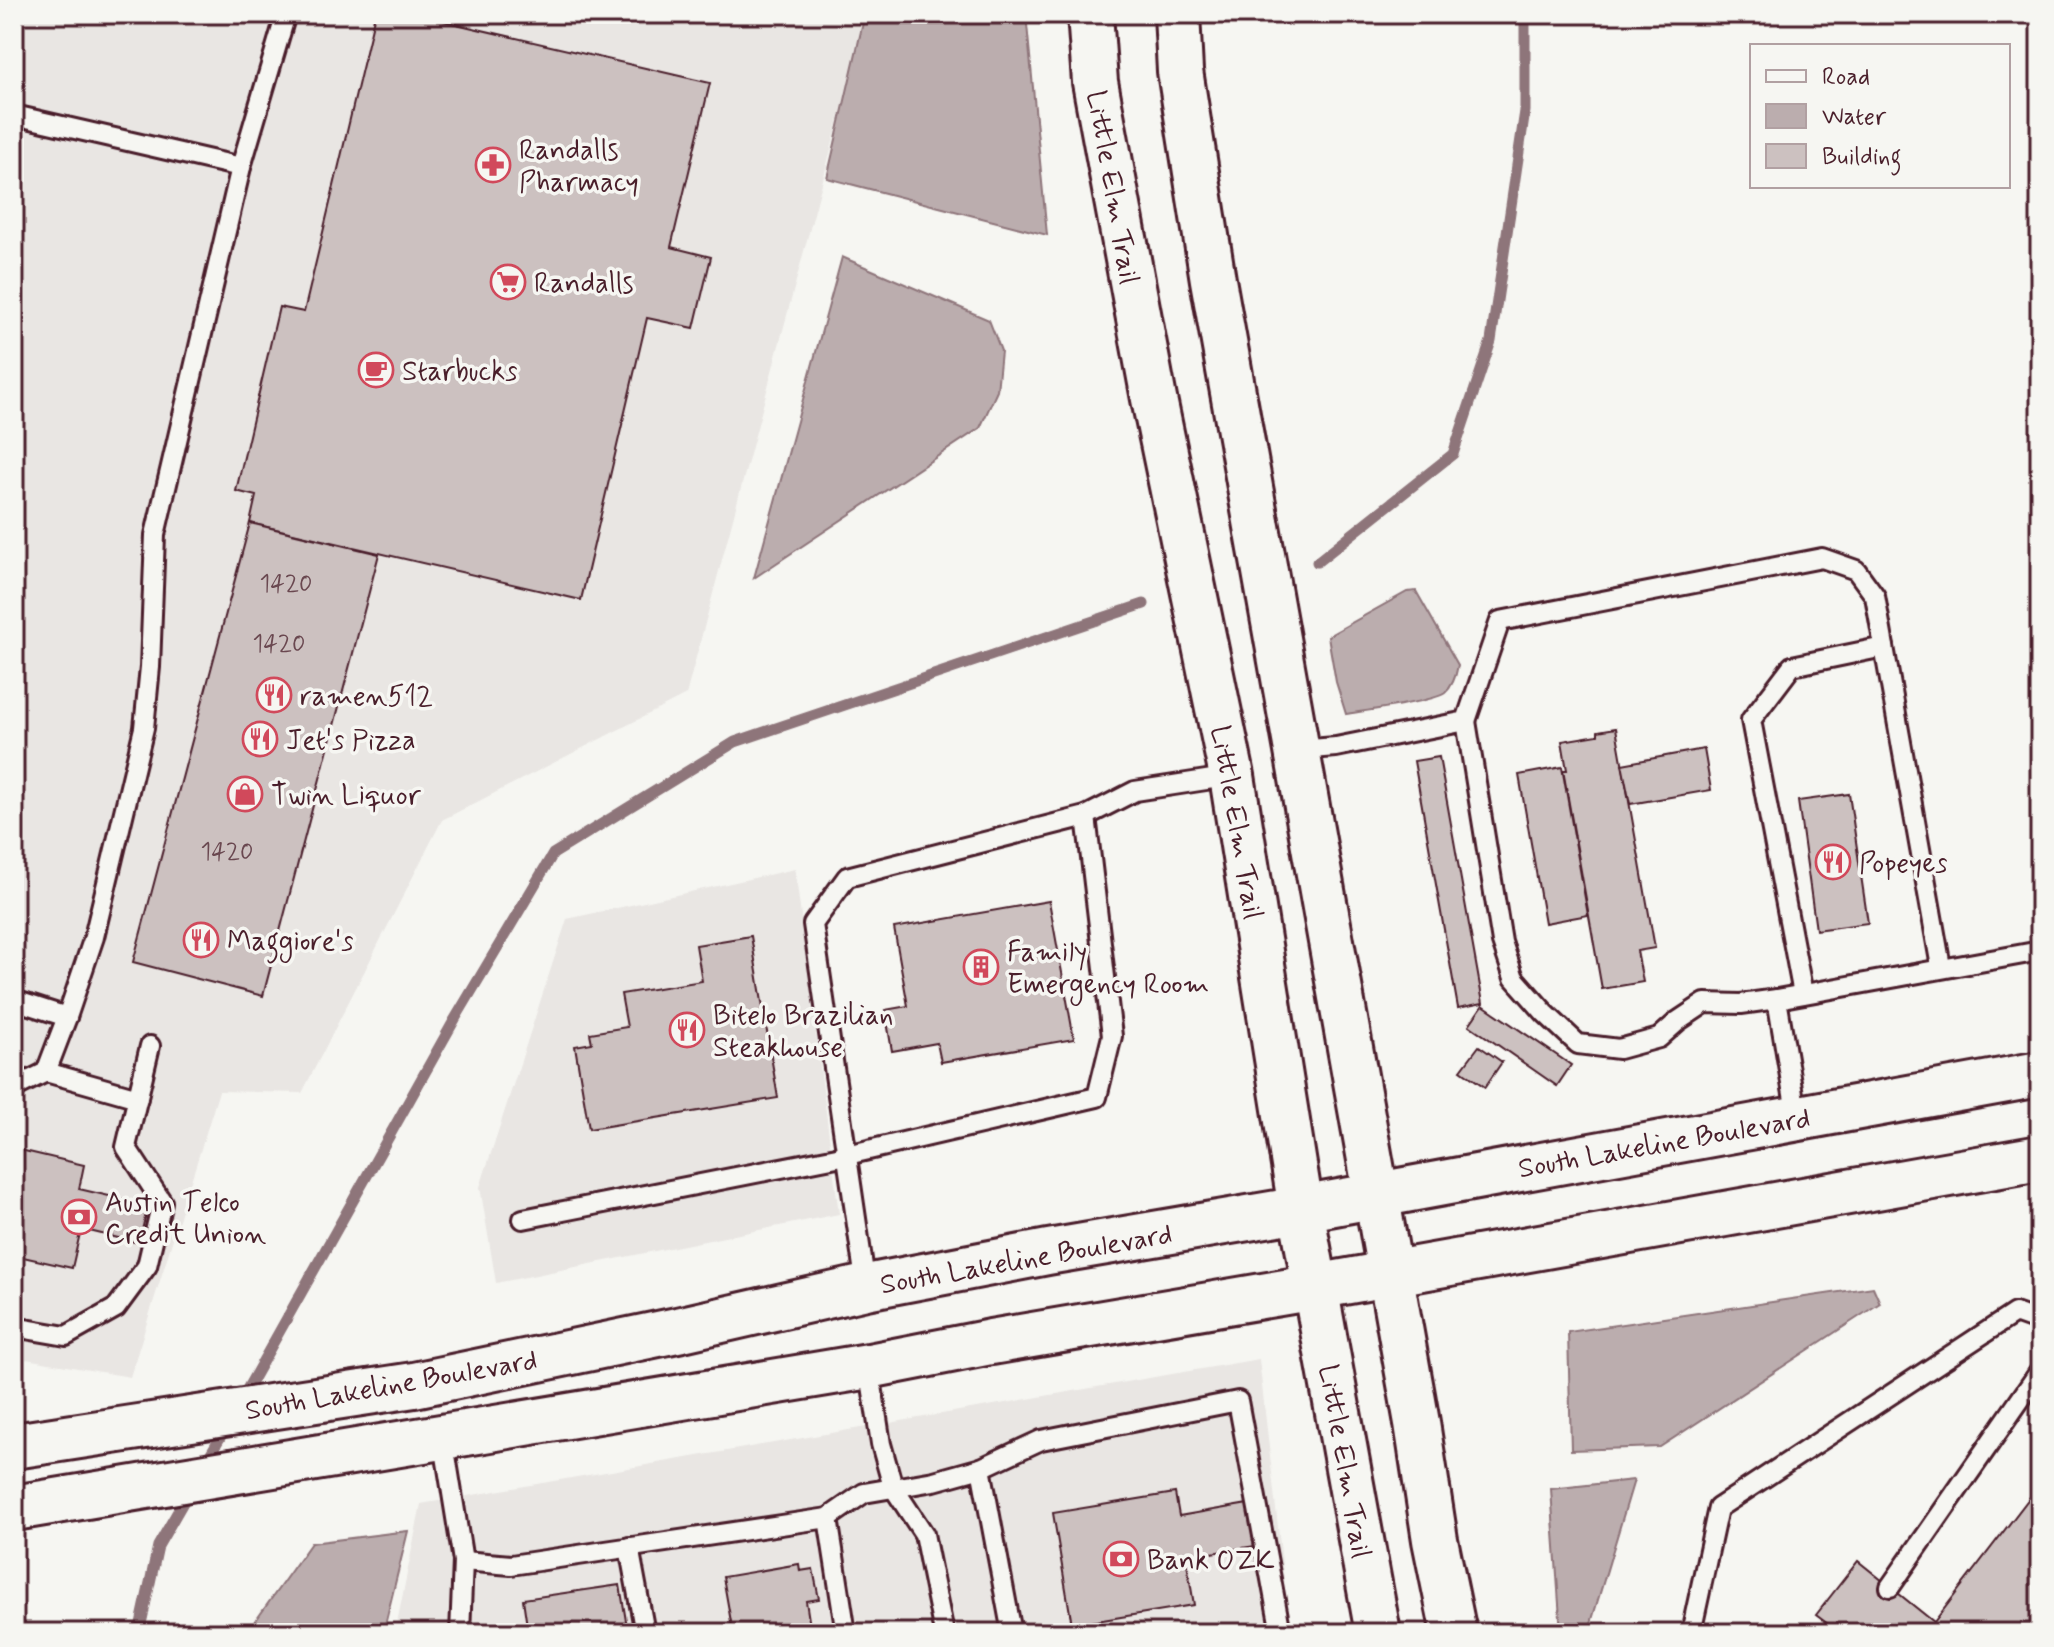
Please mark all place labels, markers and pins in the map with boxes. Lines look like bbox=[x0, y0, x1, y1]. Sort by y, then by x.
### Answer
place label: Randalls Pharmacy bbox=[519, 133, 639, 202]
pharmacy icon: Randalls Pharmacy bbox=[474, 146, 512, 184]
supermarket icon: Randalls bbox=[489, 263, 527, 301]
place label: Randalls bbox=[534, 266, 634, 303]
cafe icon: Starbucks bbox=[357, 351, 395, 389]
place label: Starbucks bbox=[402, 354, 518, 391]
restaurant icon: ramen512 bbox=[255, 676, 293, 714]
place label: ramen512 bbox=[300, 679, 433, 716]
restaurant icon: Jet's Pizza bbox=[241, 720, 279, 758]
place label: Jet's Pizza bbox=[286, 723, 416, 760]
shop icon: Twin Liquor bbox=[226, 775, 264, 813]
place label: Twin Liquor bbox=[271, 778, 422, 815]
restaurant icon: Popeyes bbox=[1814, 843, 1852, 881]
place label: Popeyes bbox=[1859, 846, 1948, 883]
restaurant icon: Maggiore's bbox=[182, 921, 220, 959]
place label: Maggiore's bbox=[227, 924, 354, 964]
place label: Family Emergency Room bbox=[1007, 935, 1209, 1006]
building icon: Family Emergency Room bbox=[962, 948, 1000, 986]
place label: Bitelo Brazilian Steakhouse bbox=[713, 998, 893, 1067]
restaurant icon: Bitelo Brazilian Steakhouse bbox=[668, 1011, 706, 1049]
place label: Austin Telco Credit Union bbox=[105, 1185, 266, 1254]
bank icon: Austin Telco Credit Union bbox=[60, 1198, 98, 1236]
bank icon: Bank OZK bbox=[1102, 1540, 1140, 1578]
place label: Bank OZK bbox=[1147, 1543, 1275, 1580]

